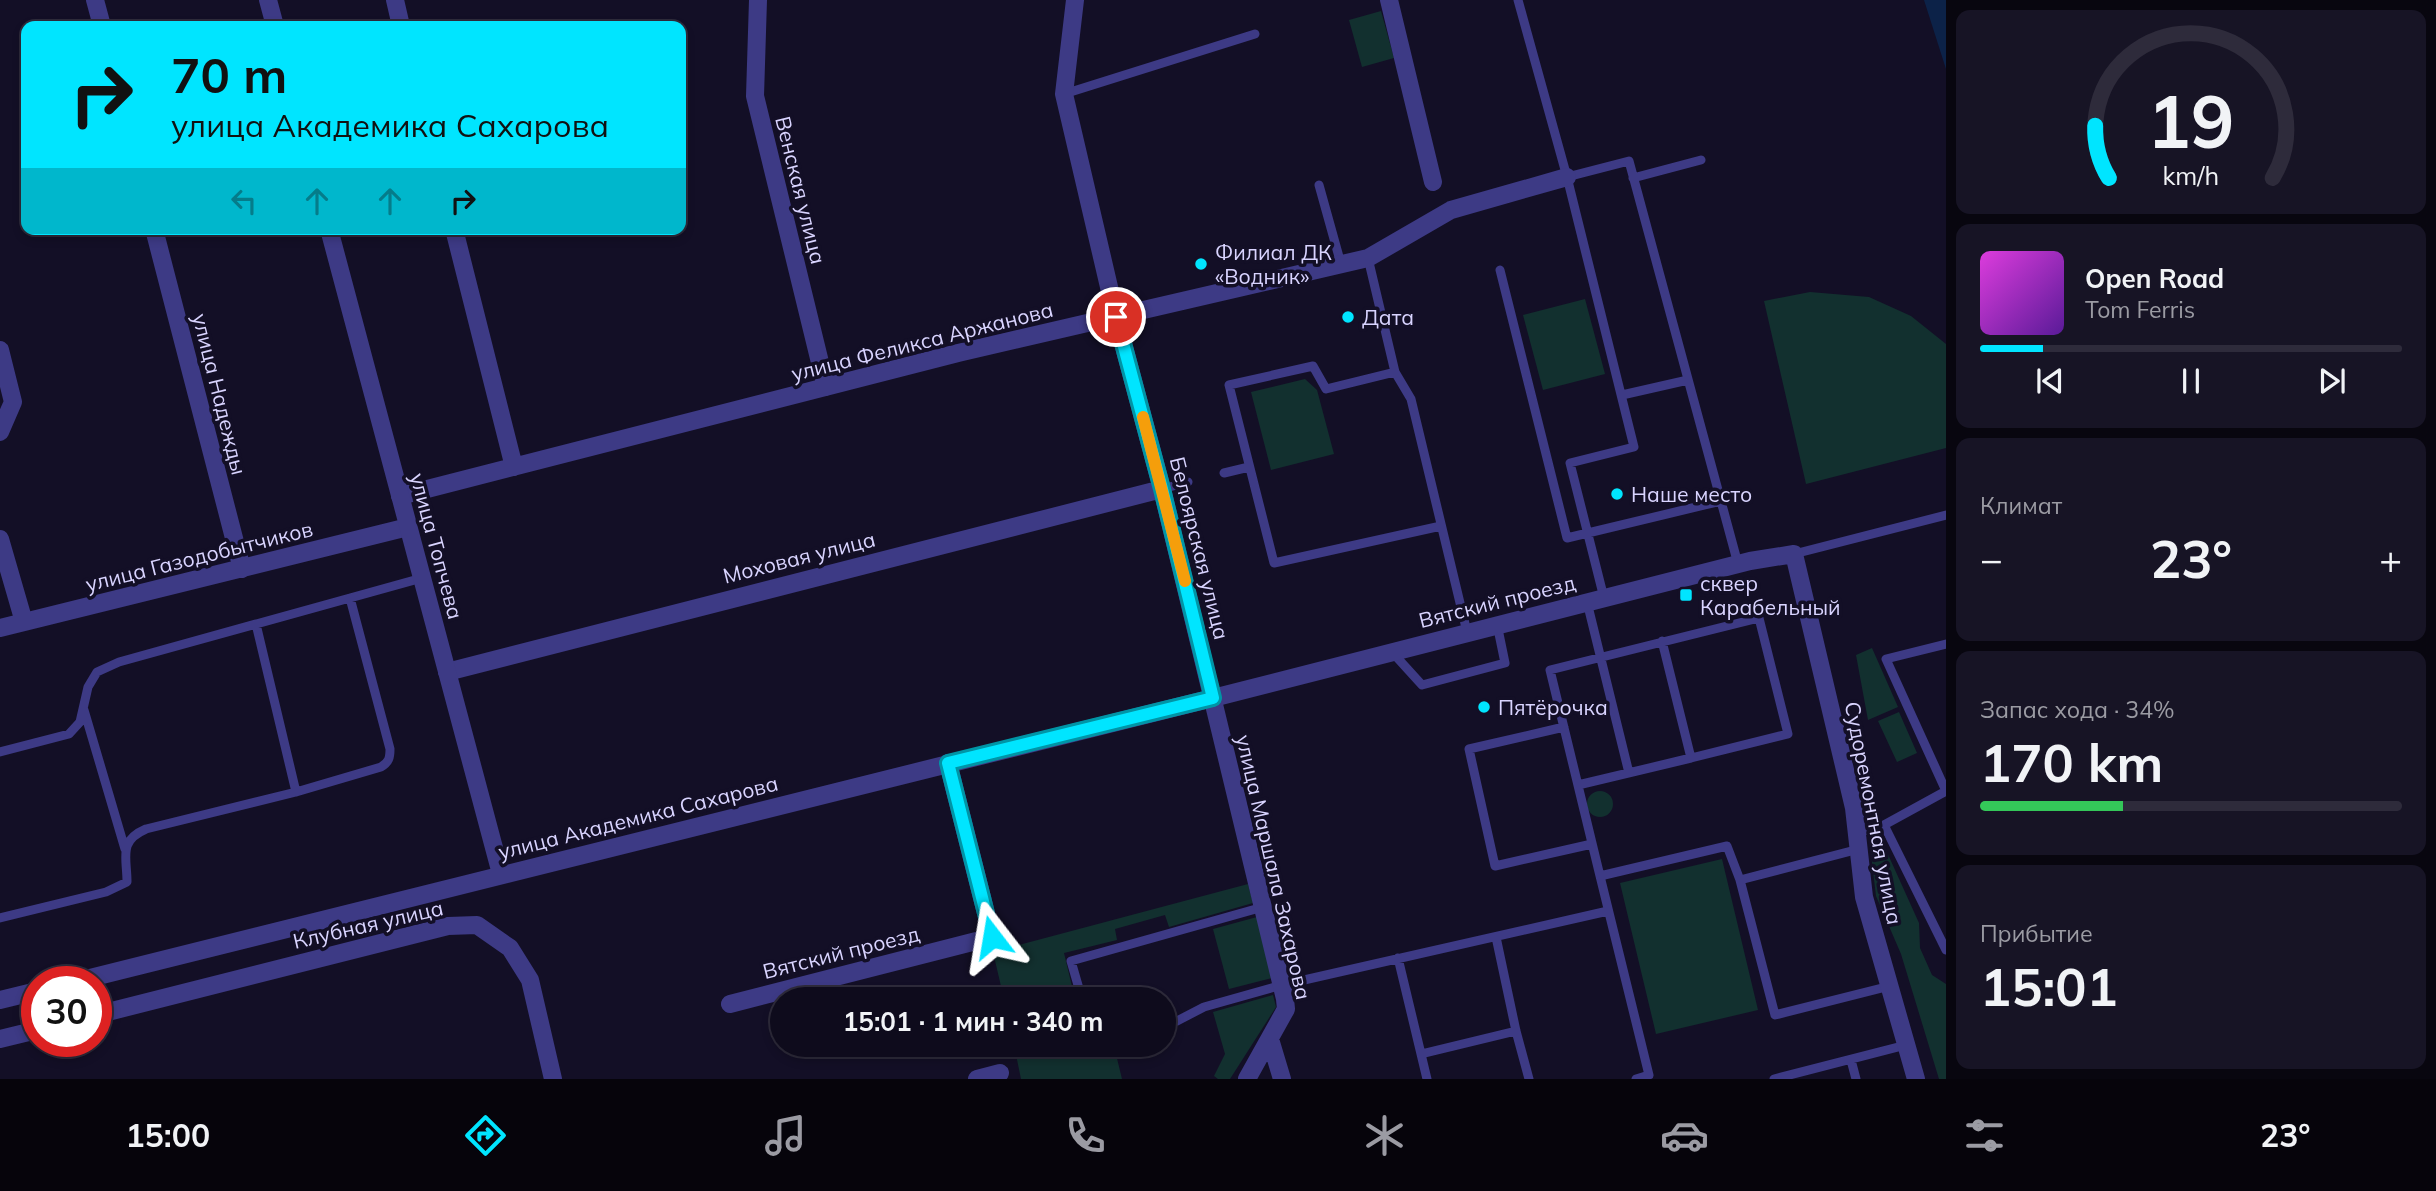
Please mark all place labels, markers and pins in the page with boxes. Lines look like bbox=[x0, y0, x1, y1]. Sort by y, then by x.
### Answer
place label: Филиал ДК «Водник» bbox=[1215, 239, 1332, 289]
marker: Филиал ДК «Водник» bbox=[1193, 256, 1209, 272]
pin bbox=[1086, 287, 1146, 347]
place label: Дата bbox=[1362, 304, 1414, 330]
marker: Дата bbox=[1340, 309, 1356, 325]
place label: Наше место bbox=[1631, 481, 1752, 507]
marker: Наше место bbox=[1609, 486, 1625, 502]
place label: сквер Карабельный bbox=[1700, 570, 1841, 620]
marker: сквер Карабельный bbox=[1678, 587, 1694, 603]
place label: Пятёрочка bbox=[1498, 694, 1608, 720]
marker: Пятёрочка bbox=[1476, 699, 1492, 715]

